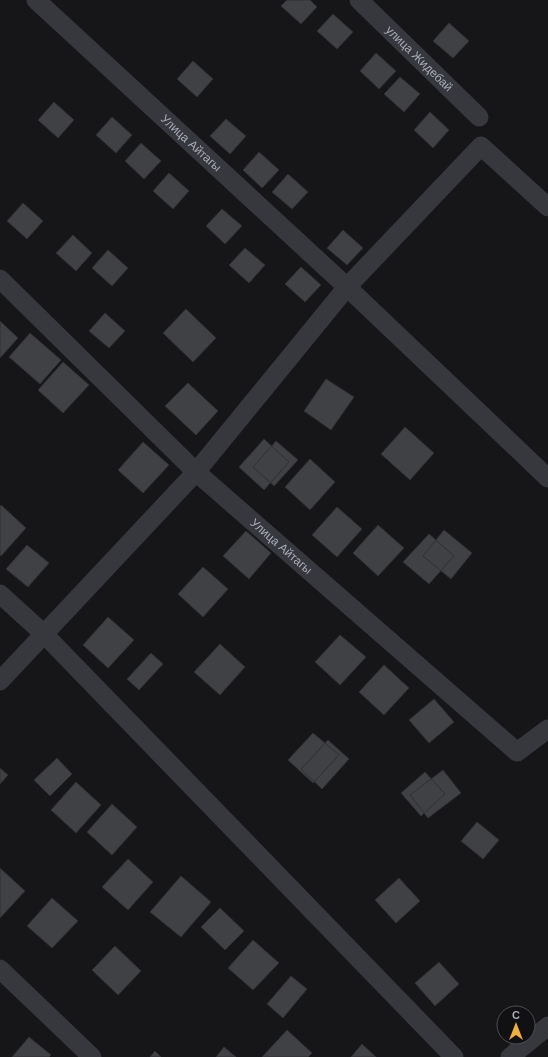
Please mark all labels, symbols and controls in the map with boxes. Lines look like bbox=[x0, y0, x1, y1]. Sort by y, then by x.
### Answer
street label: улица Жидебай bbox=[383, 23, 455, 94]
street label: Улица Айтагы bbox=[158, 112, 224, 174]
street label: Улица Айтагы bbox=[248, 516, 315, 577]
north arrow bbox=[496, 1005, 536, 1045]
text: С bbox=[512, 1009, 520, 1021]

